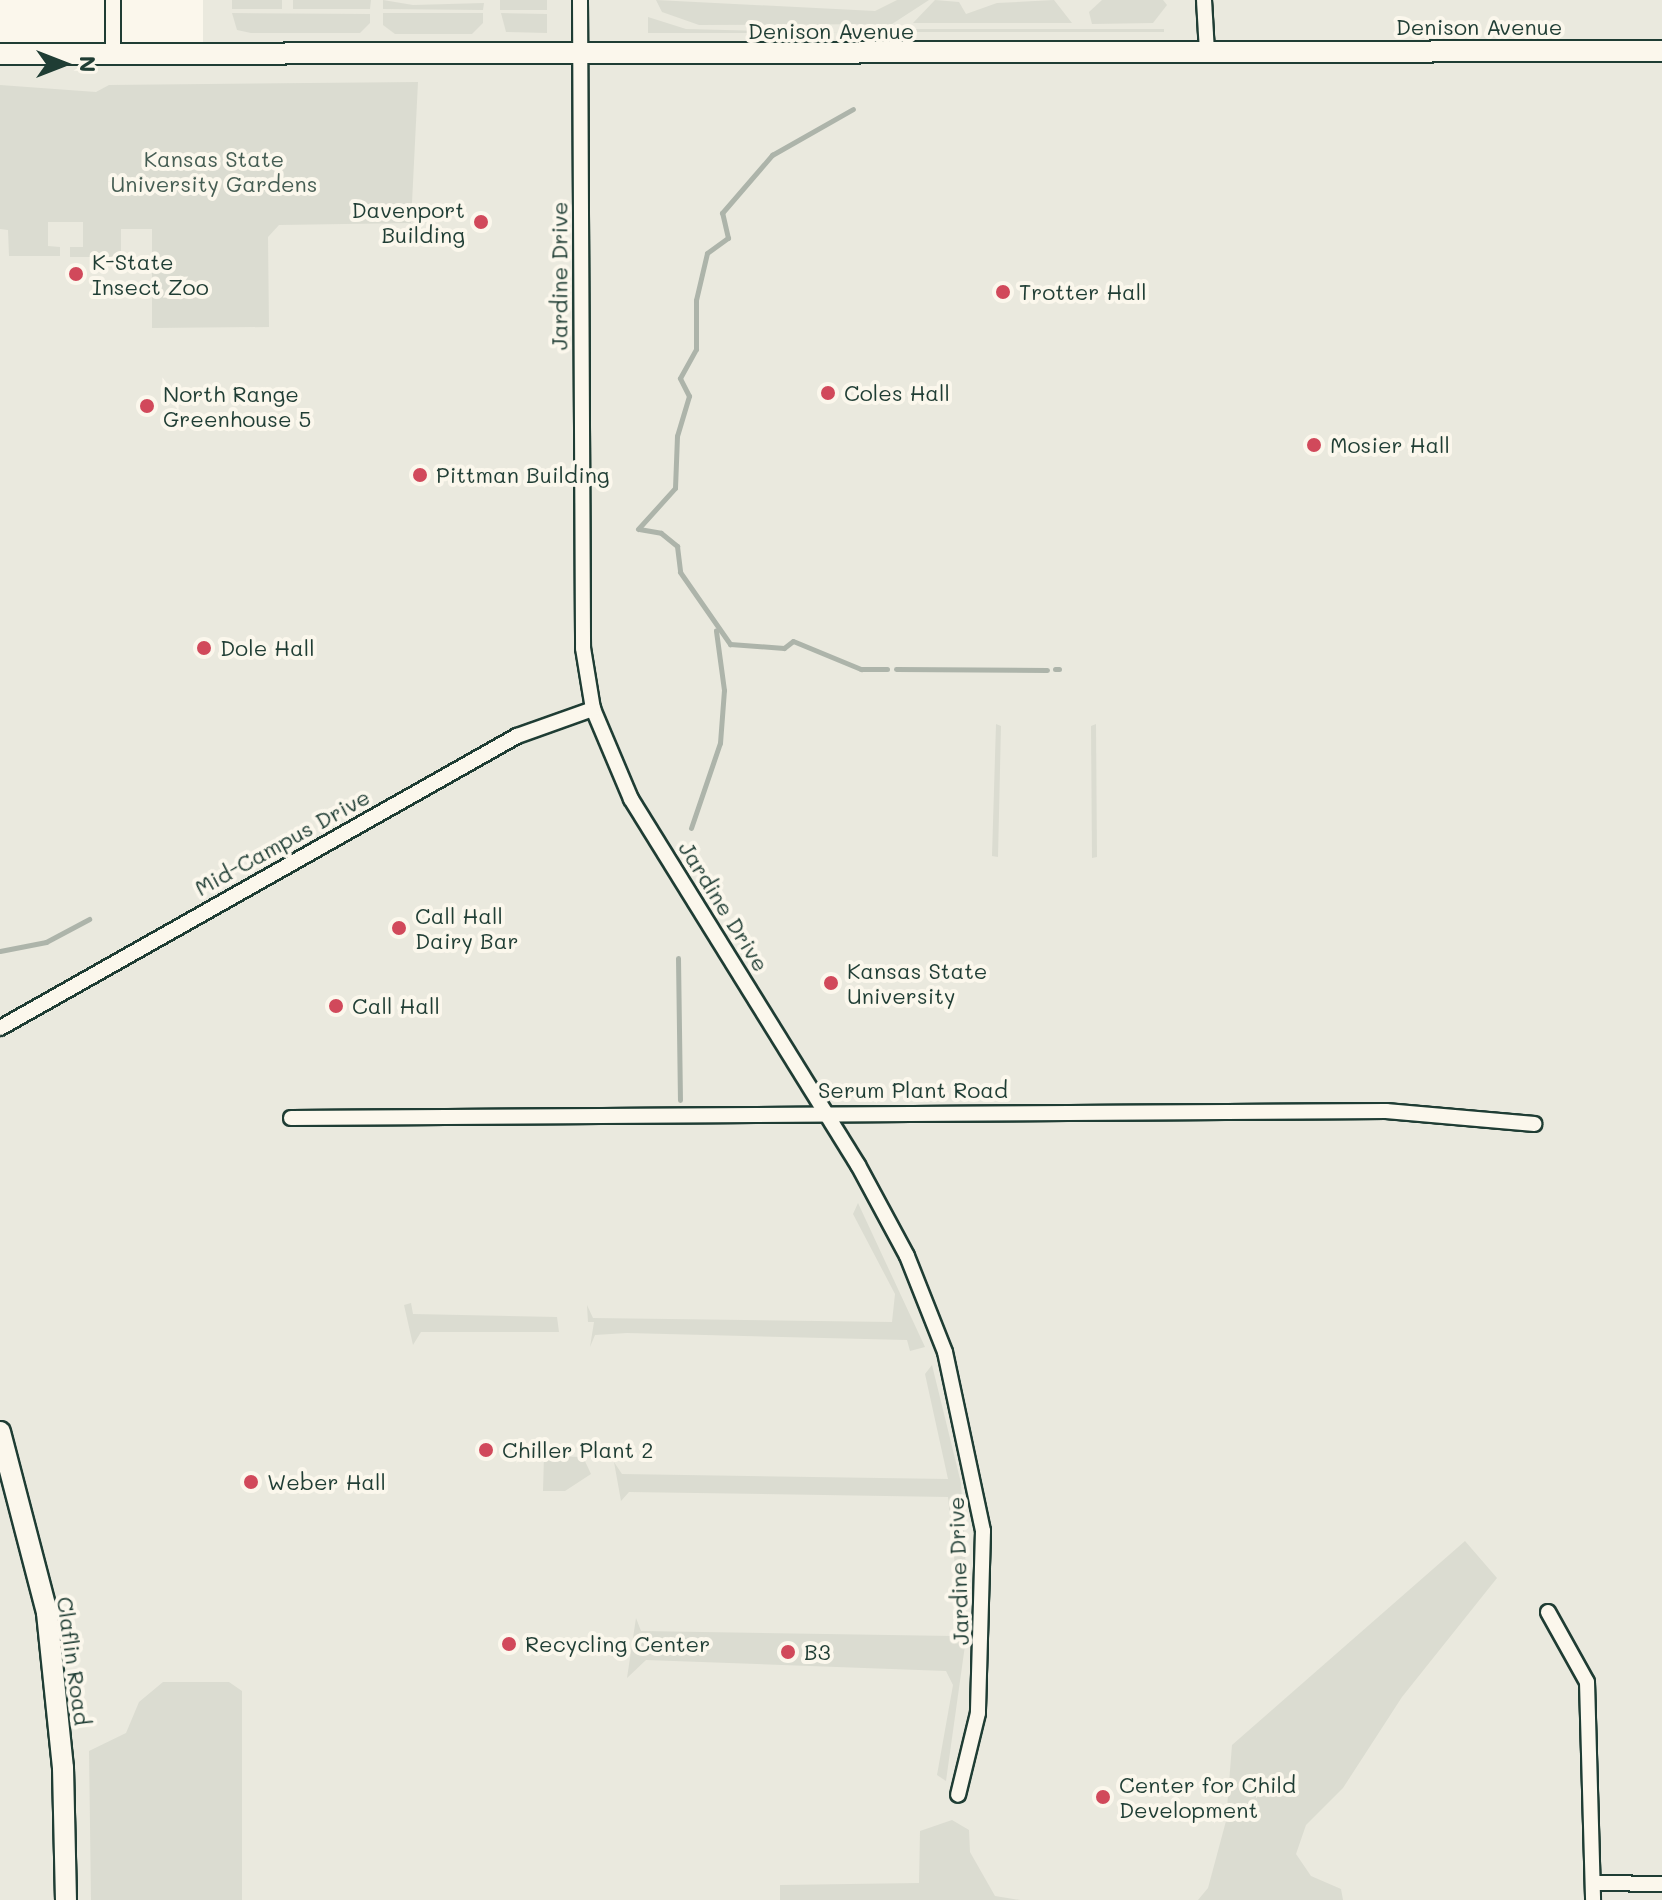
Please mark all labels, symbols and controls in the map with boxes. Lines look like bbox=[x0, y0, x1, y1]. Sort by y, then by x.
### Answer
street label: Denison Avenue bbox=[1396, 14, 1562, 40]
street label: Denison Avenue bbox=[748, 18, 914, 44]
north arrow bbox=[24, 24, 104, 104]
text: N bbox=[74, 56, 103, 72]
park label: Kansas State University Gardens bbox=[110, 145, 318, 196]
place label: Davenport Building bbox=[351, 196, 465, 248]
street label: Jardine Drive bbox=[546, 202, 572, 350]
marker: Davenport Building bbox=[472, 213, 490, 231]
place label: K-State Insect Zoo bbox=[92, 248, 209, 300]
marker: K-State Insect Zoo bbox=[67, 265, 85, 283]
place label: Trotter Hall bbox=[1019, 279, 1147, 305]
marker: Trotter Hall bbox=[994, 283, 1012, 301]
place label: North Range Greenhouse 5 bbox=[163, 380, 311, 432]
place label: Coles Hall bbox=[844, 380, 950, 406]
marker: Coles Hall bbox=[819, 384, 837, 402]
marker: North Range Greenhouse 5 bbox=[138, 397, 156, 415]
place label: Mosier Hall bbox=[1330, 432, 1450, 458]
marker: Mosier Hall bbox=[1305, 436, 1323, 454]
place label: Pittman Building bbox=[436, 462, 610, 488]
marker: Pittman Building bbox=[411, 466, 429, 484]
place label: Dole Hall bbox=[220, 635, 315, 661]
marker: Dole Hall bbox=[195, 639, 213, 657]
street label: Mid-Campus Drive bbox=[190, 783, 374, 901]
street label: Jardine Drive bbox=[673, 836, 775, 976]
place label: Call Hall Dairy Bar bbox=[415, 902, 519, 954]
marker: Call Hall Dairy Bar bbox=[390, 919, 408, 937]
place label: Kansas State University bbox=[847, 957, 987, 1008]
marker: Kansas State University bbox=[822, 974, 840, 992]
place label: Call Hall bbox=[352, 993, 440, 1019]
marker: Call Hall bbox=[327, 997, 345, 1015]
street label: Serum Plant Road bbox=[818, 1077, 1008, 1103]
place label: Chiller Plant 2 bbox=[502, 1437, 653, 1463]
marker: Chiller Plant 2 bbox=[477, 1441, 495, 1459]
place label: Weber Hall bbox=[267, 1469, 386, 1495]
marker: Weber Hall bbox=[242, 1473, 260, 1491]
street label: Jardine Drive bbox=[942, 1496, 974, 1646]
street label: Claflin Road bbox=[52, 1595, 96, 1727]
place label: Recycling Center bbox=[525, 1631, 710, 1657]
marker: Recycling Center bbox=[500, 1635, 518, 1653]
place label: B3 bbox=[804, 1639, 831, 1665]
marker: B3 bbox=[779, 1643, 797, 1661]
place label: Center for Child Development bbox=[1119, 1771, 1296, 1822]
marker: Center for Child Development bbox=[1094, 1788, 1112, 1806]

